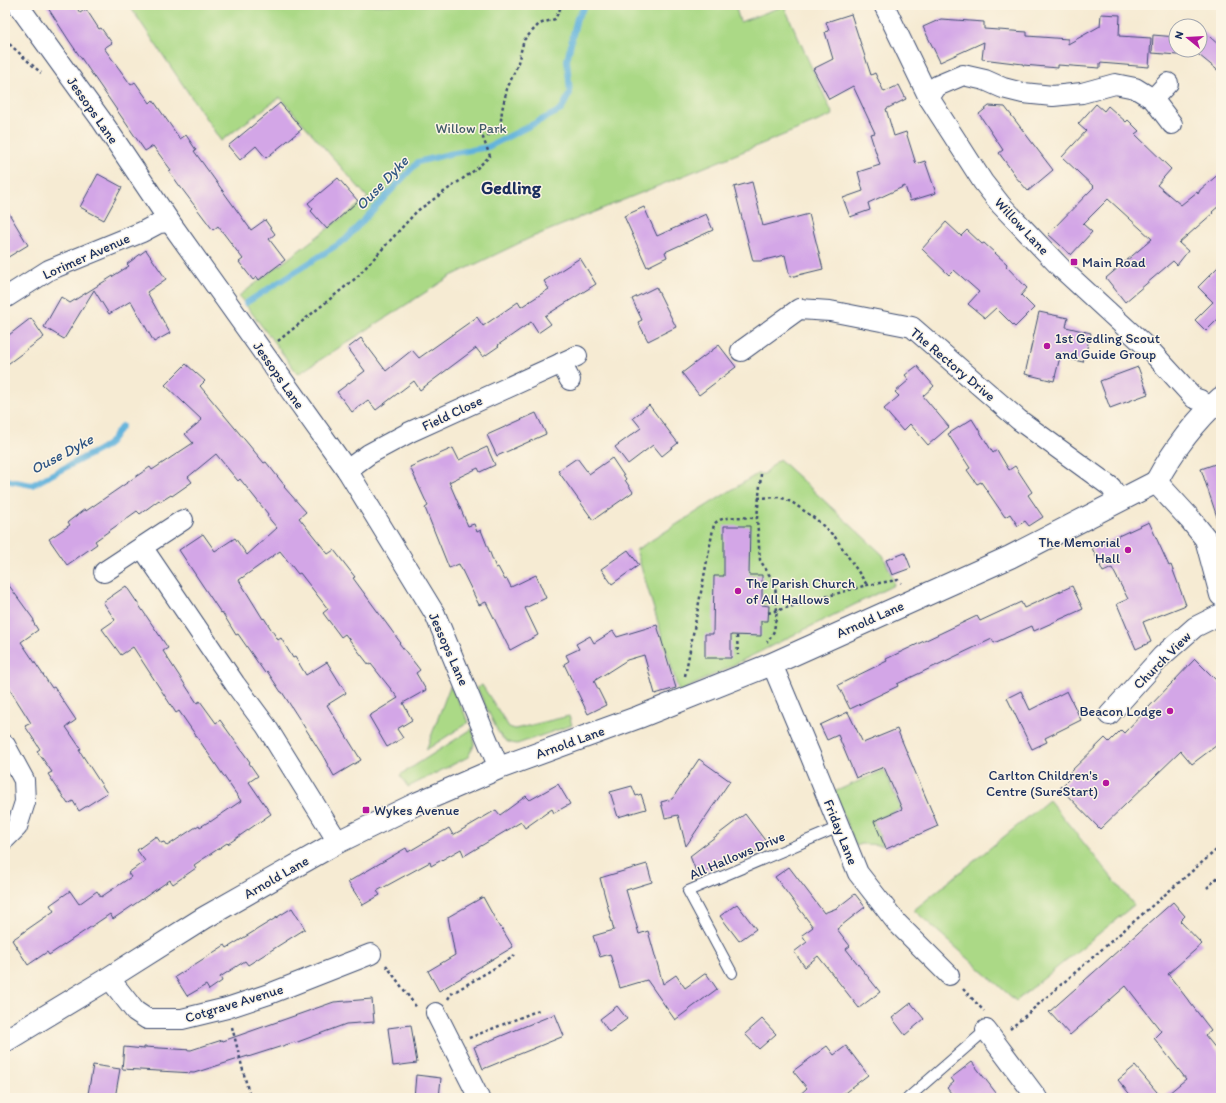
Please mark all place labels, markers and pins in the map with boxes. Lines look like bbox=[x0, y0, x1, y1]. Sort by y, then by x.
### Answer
place label: Main Road bbox=[1082, 254, 1146, 271]
marker: Main Road bbox=[1069, 257, 1079, 267]
place label: 1st Gedling Scout and Guide Group bbox=[1055, 330, 1160, 363]
marker: 1st Gedling Scout and Guide Group bbox=[1042, 341, 1052, 351]
place label: The Memorial Hall bbox=[1038, 534, 1120, 567]
marker: The Memorial Hall bbox=[1123, 545, 1133, 555]
place label: The Parish Church of All Hallows bbox=[746, 575, 855, 608]
marker: The Parish Church of All Hallows bbox=[733, 586, 743, 596]
place label: Beacon Lodge bbox=[1079, 703, 1162, 720]
marker: Beacon Lodge bbox=[1165, 706, 1175, 716]
place label: Carlton Children's Centre (SureStart) bbox=[986, 767, 1098, 800]
marker: Carlton Children's Centre (SureStart) bbox=[1101, 778, 1111, 788]
place label: Wykes Avenue bbox=[374, 802, 460, 819]
marker: Wykes Avenue bbox=[361, 805, 371, 815]

